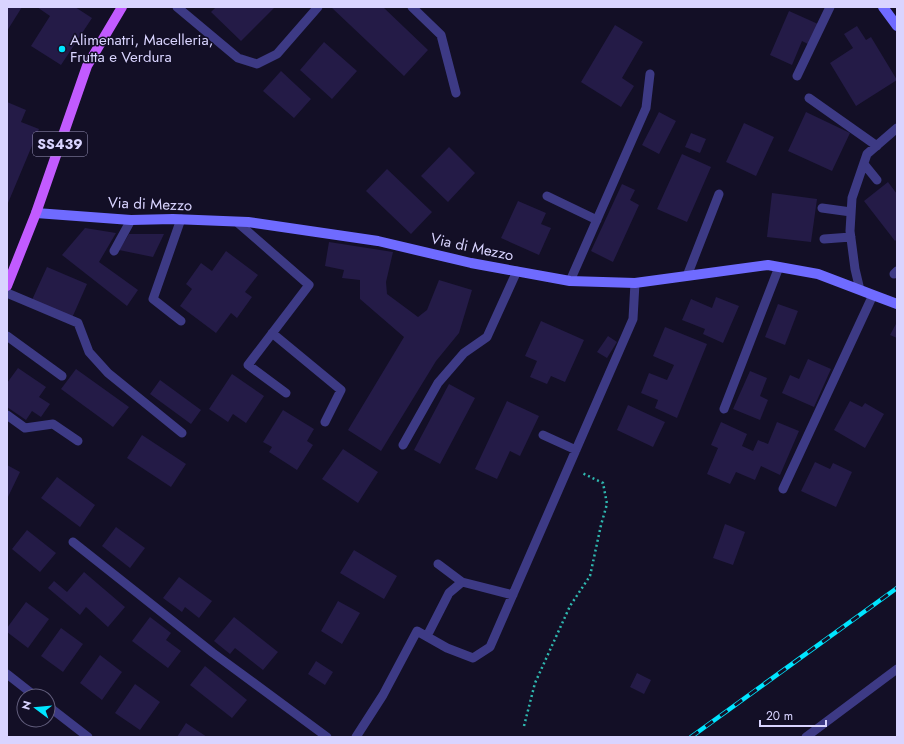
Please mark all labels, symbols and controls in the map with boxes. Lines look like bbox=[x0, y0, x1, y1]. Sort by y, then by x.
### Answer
place label: Alimenatri, Macelleria, Frutta e Verdura bbox=[70, 29, 213, 68]
marker: Alimenatri, Macelleria, Frutta e Verdura bbox=[57, 44, 67, 54]
road number: SS439 bbox=[33, 132, 87, 156]
street label: Via di Mezzo bbox=[107, 192, 193, 216]
street label: Via di Mezzo bbox=[428, 227, 516, 267]
north arrow bbox=[16, 688, 56, 728]
text: N bbox=[17, 699, 35, 712]
scale bar bbox=[760, 702, 826, 728]
text: 20 m bbox=[766, 707, 793, 725]

